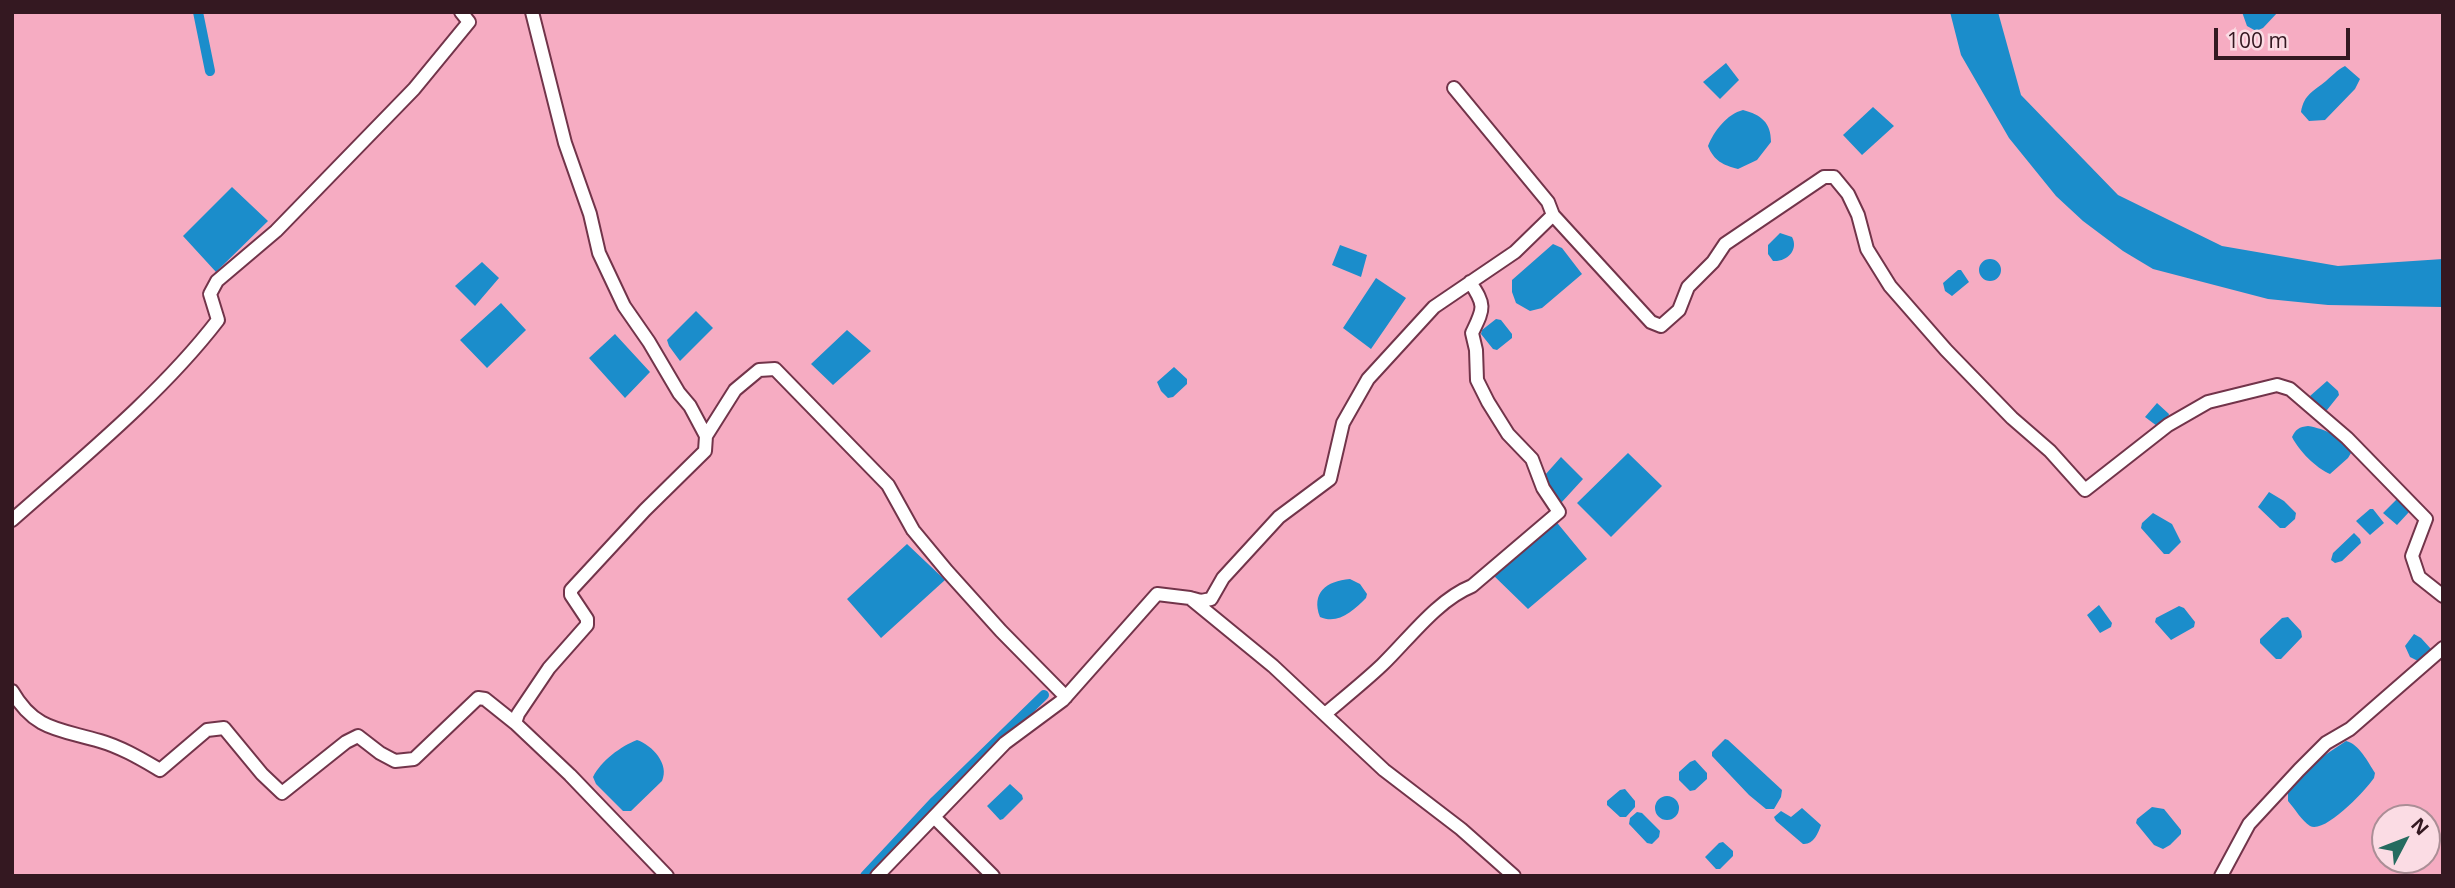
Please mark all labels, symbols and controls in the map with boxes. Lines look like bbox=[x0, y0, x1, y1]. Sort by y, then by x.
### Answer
scale bar bbox=[2217, 14, 2354, 58]
text: 100 m bbox=[2227, 26, 2288, 54]
north arrow bbox=[2371, 804, 2441, 874]
text: N bbox=[2405, 812, 2435, 841]

